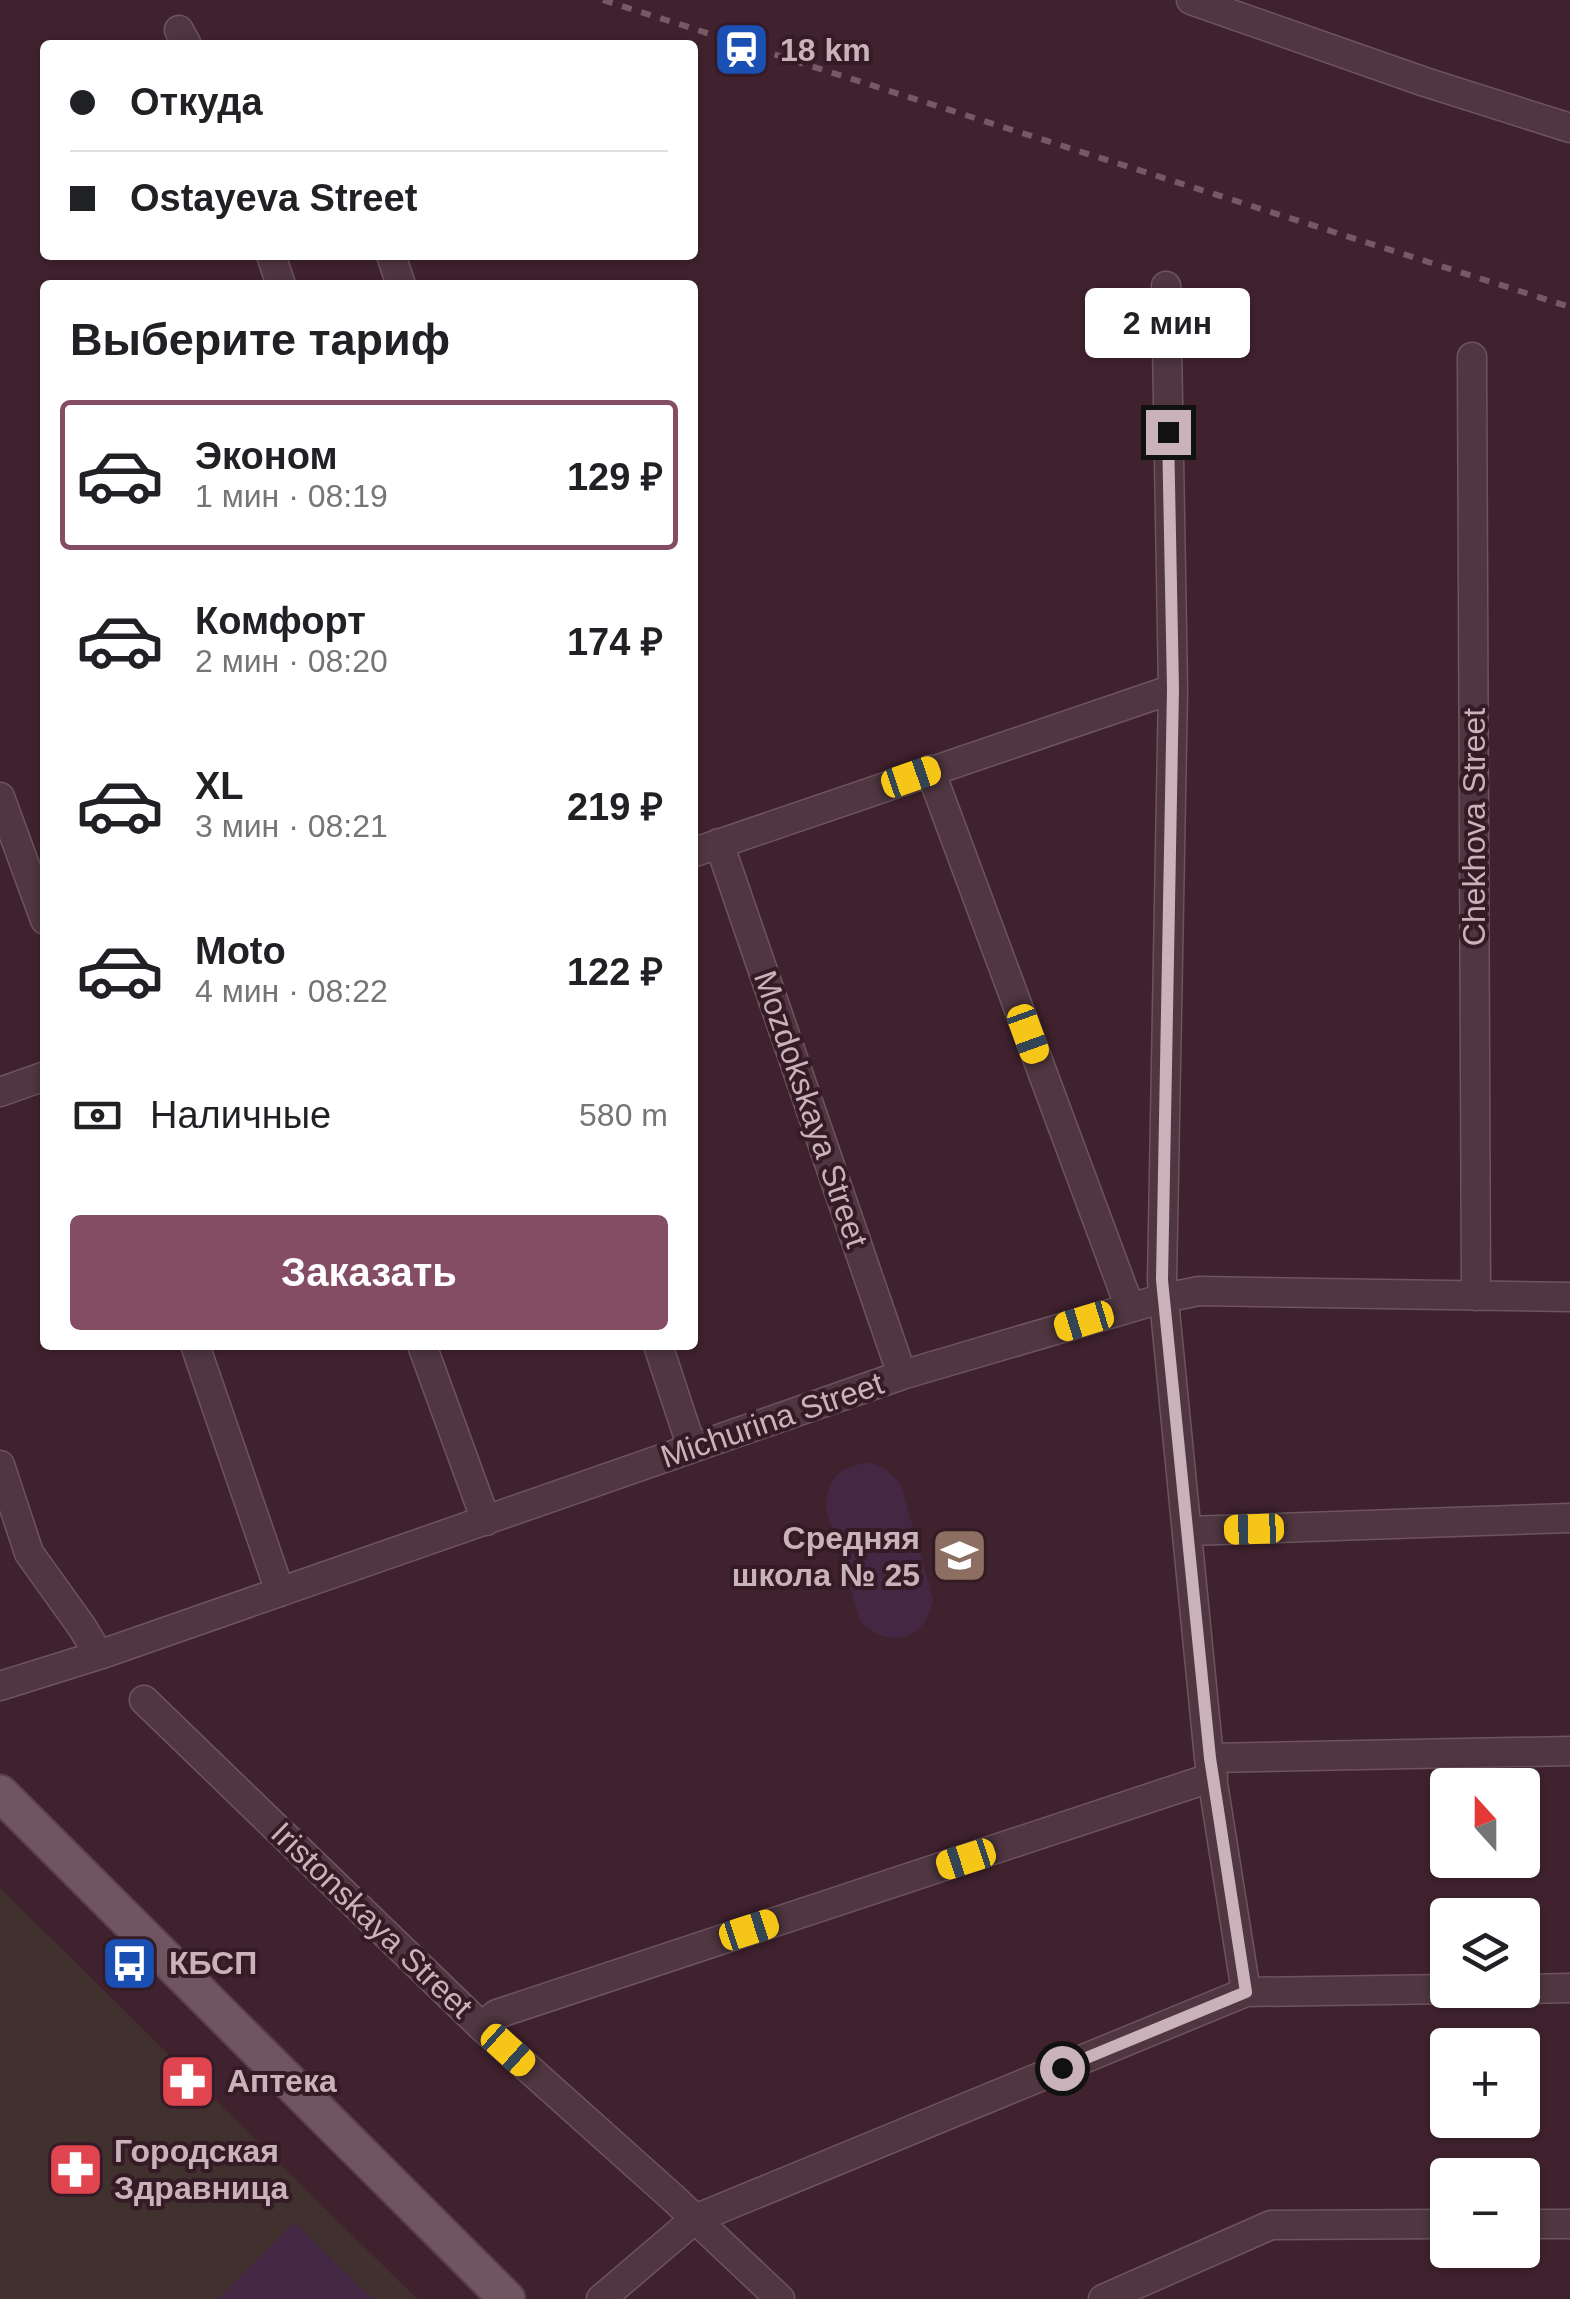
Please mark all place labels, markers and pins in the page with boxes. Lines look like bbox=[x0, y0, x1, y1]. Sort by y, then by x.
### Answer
station icon: 18 km bbox=[711, 20, 771, 80]
place label: 18 km bbox=[780, 32, 871, 68]
place label: Средняя школа № 25 bbox=[732, 1520, 920, 1593]
school or university icon: Средняя школа № 25 bbox=[929, 1526, 989, 1586]
bus stop icon: КБСП bbox=[100, 1933, 160, 1993]
place label: КБСП bbox=[169, 1945, 257, 1981]
pharmacy icon: Аптека bbox=[158, 2051, 218, 2111]
place label: Аптека bbox=[227, 2063, 337, 2099]
place label: Городская Здравница bbox=[114, 2133, 288, 2206]
pharmacy icon: Городская Здравница bbox=[45, 2139, 105, 2199]

